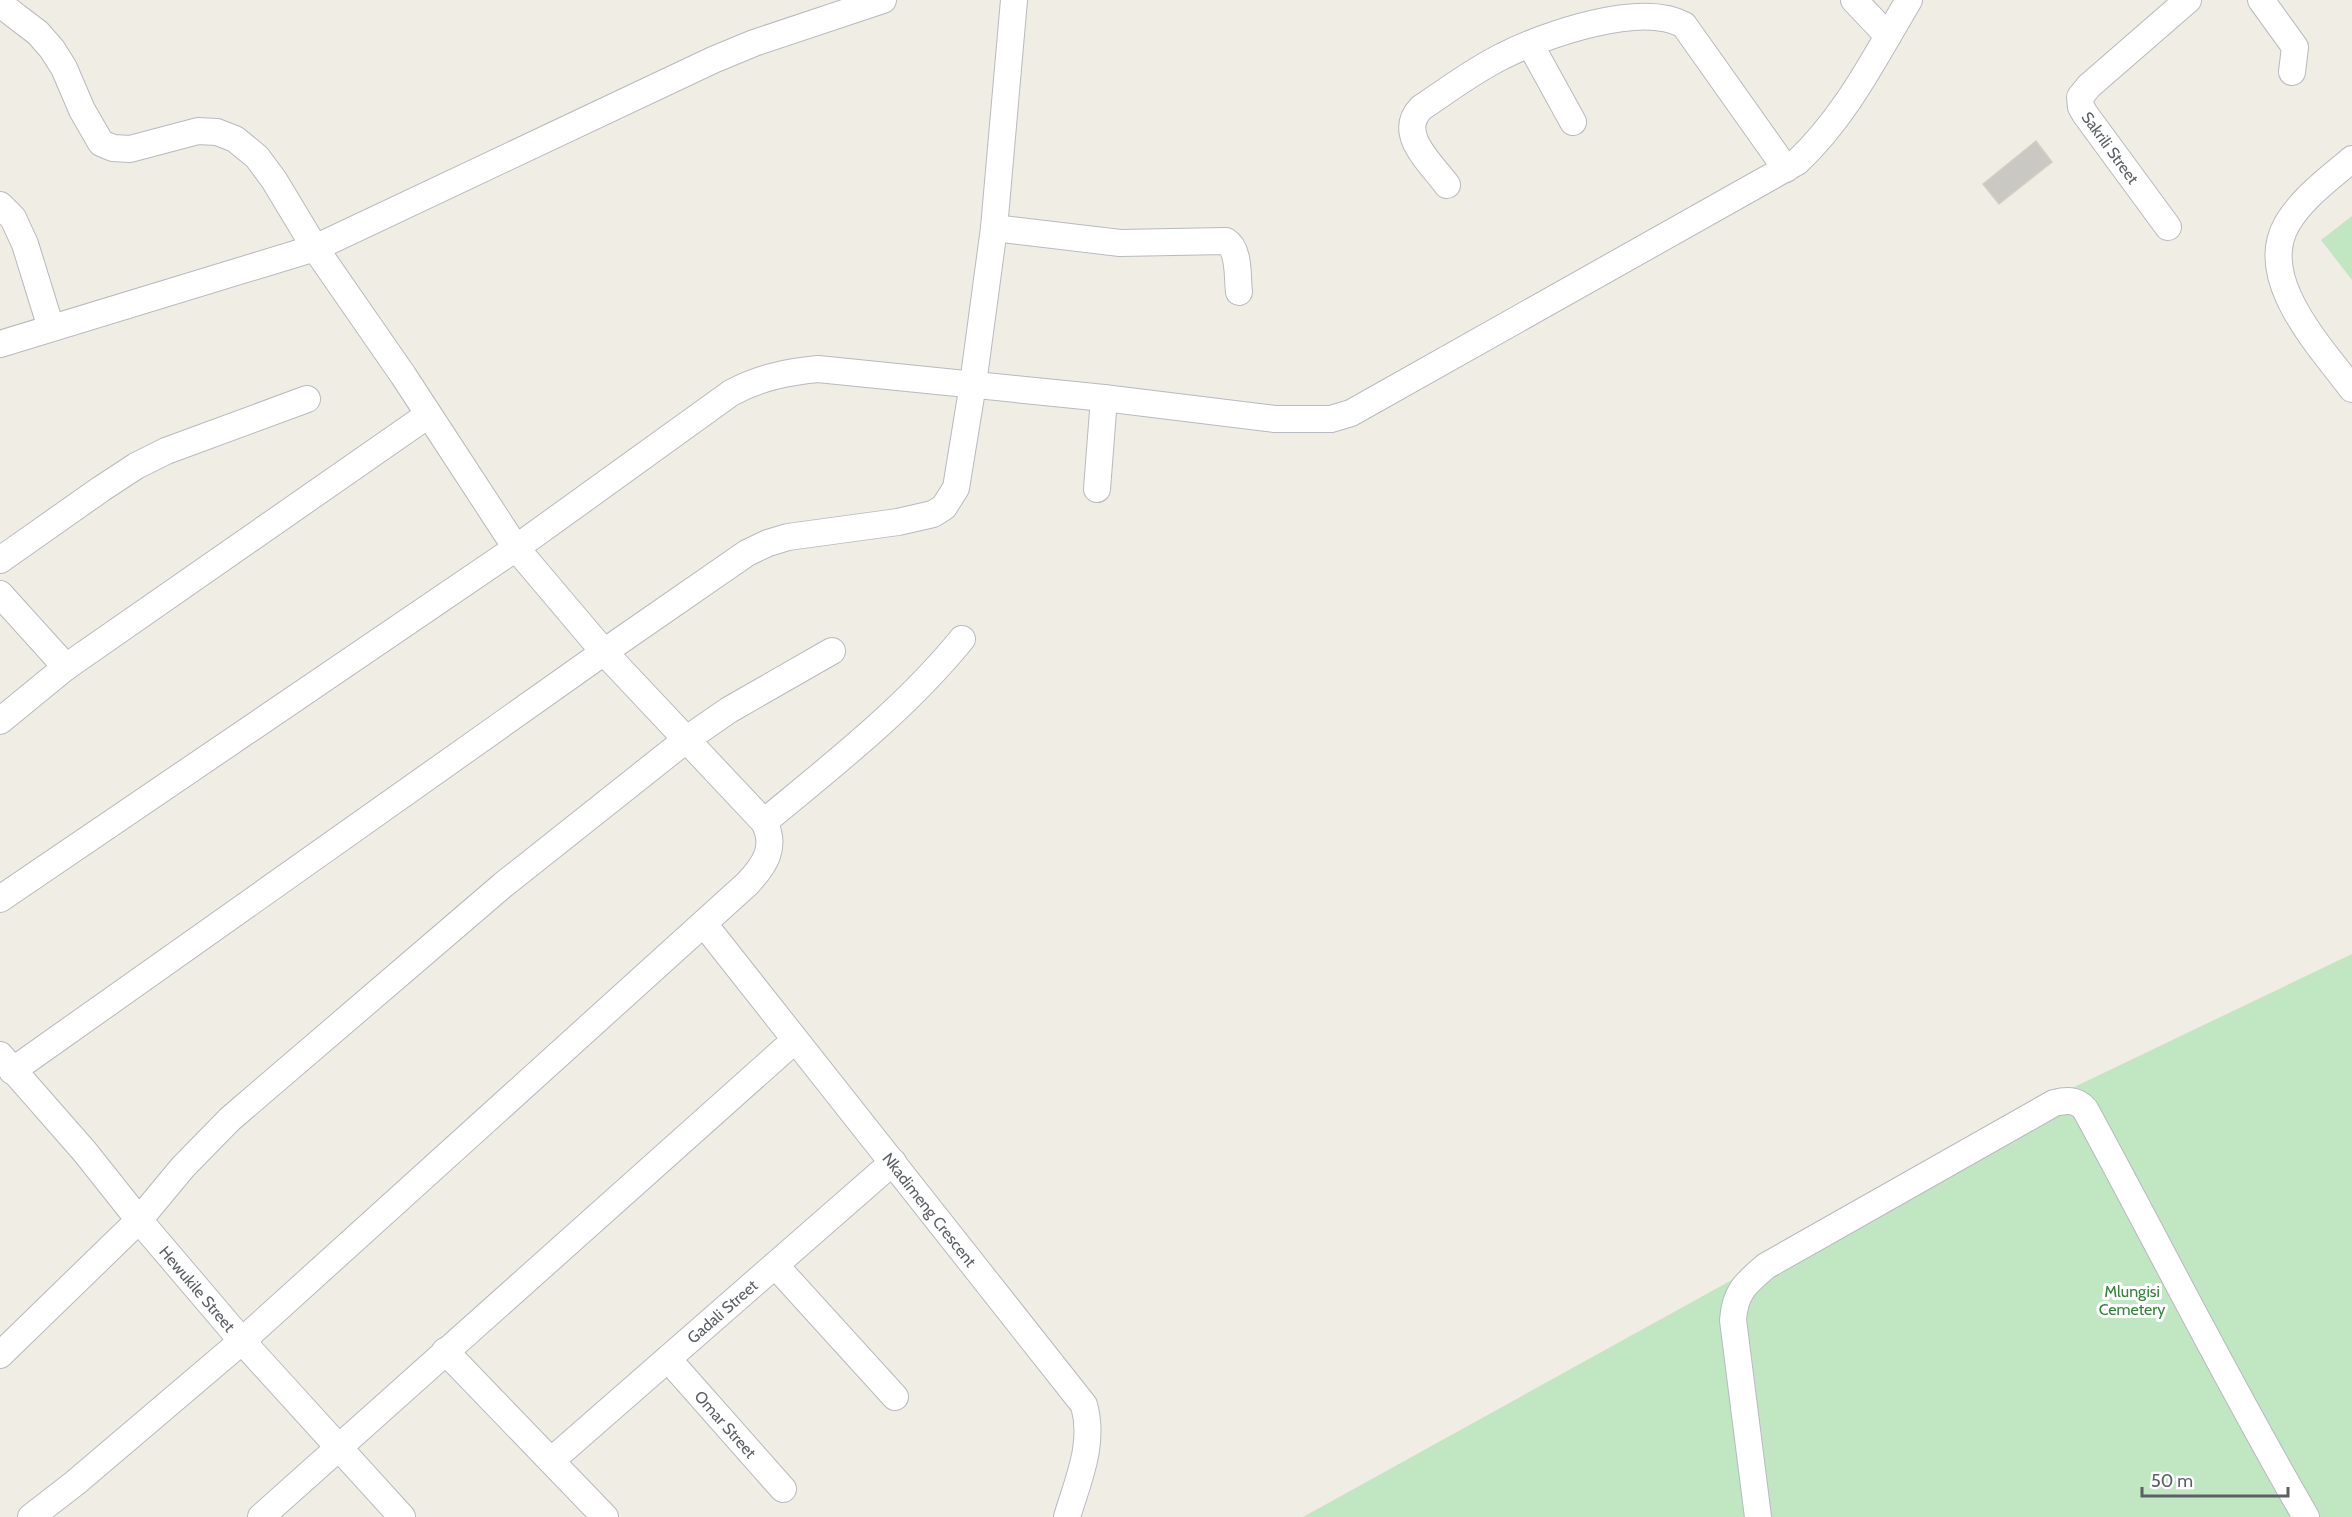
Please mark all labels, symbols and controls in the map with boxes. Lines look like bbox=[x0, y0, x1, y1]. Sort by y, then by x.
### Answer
street label: Sakrili Street bbox=[2077, 108, 2143, 188]
street label: Nkadimeng Crescent bbox=[879, 1149, 981, 1271]
street label: Hewukile Street bbox=[156, 1242, 240, 1336]
street label: Gadali Street bbox=[683, 1275, 762, 1347]
park label: Mlungisi Cemetery bbox=[2099, 1282, 2165, 1319]
street label: Omar Street bbox=[691, 1386, 761, 1462]
scale bar bbox=[2142, 1460, 2288, 1498]
text: 50 m bbox=[2151, 1470, 2193, 1492]

